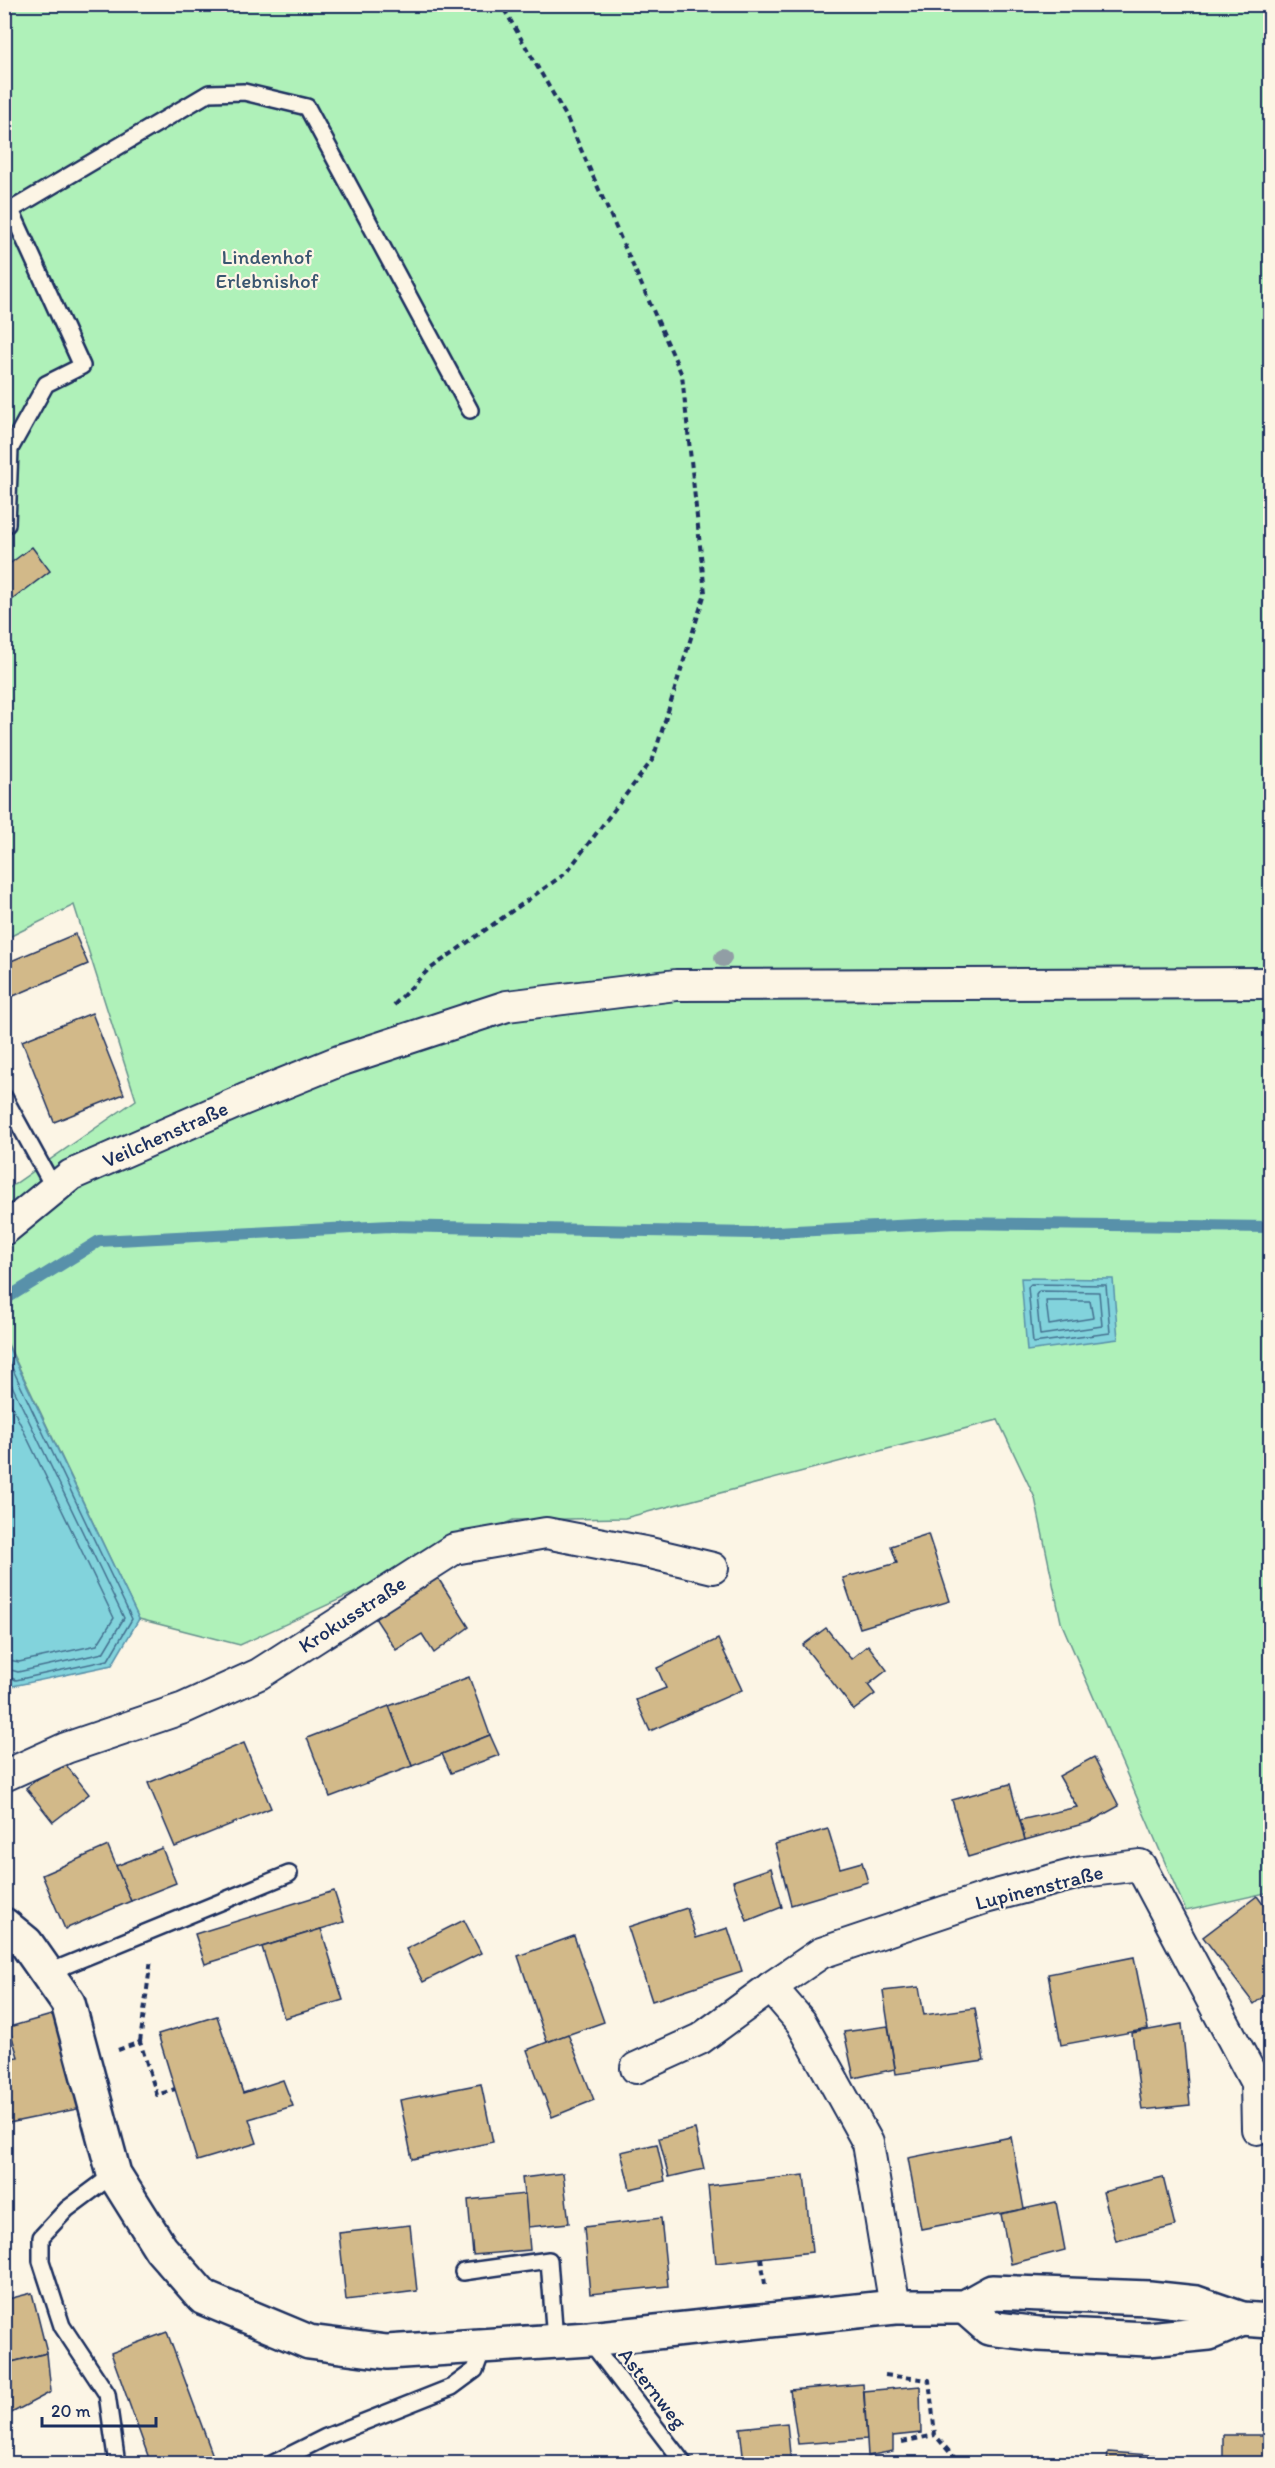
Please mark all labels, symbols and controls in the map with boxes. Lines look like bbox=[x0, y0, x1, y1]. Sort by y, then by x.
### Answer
park label: Lindenhof Erlebnishof bbox=[215, 244, 319, 293]
street label: Veilchenstraße bbox=[98, 1095, 232, 1173]
street label: Krokusstraße bbox=[294, 1570, 410, 1658]
street label: Lupinenstraße bbox=[972, 1859, 1106, 1915]
street label: Asternweg bbox=[614, 2343, 693, 2434]
scale bar bbox=[42, 2390, 156, 2428]
text: 20 m bbox=[51, 2400, 91, 2422]

